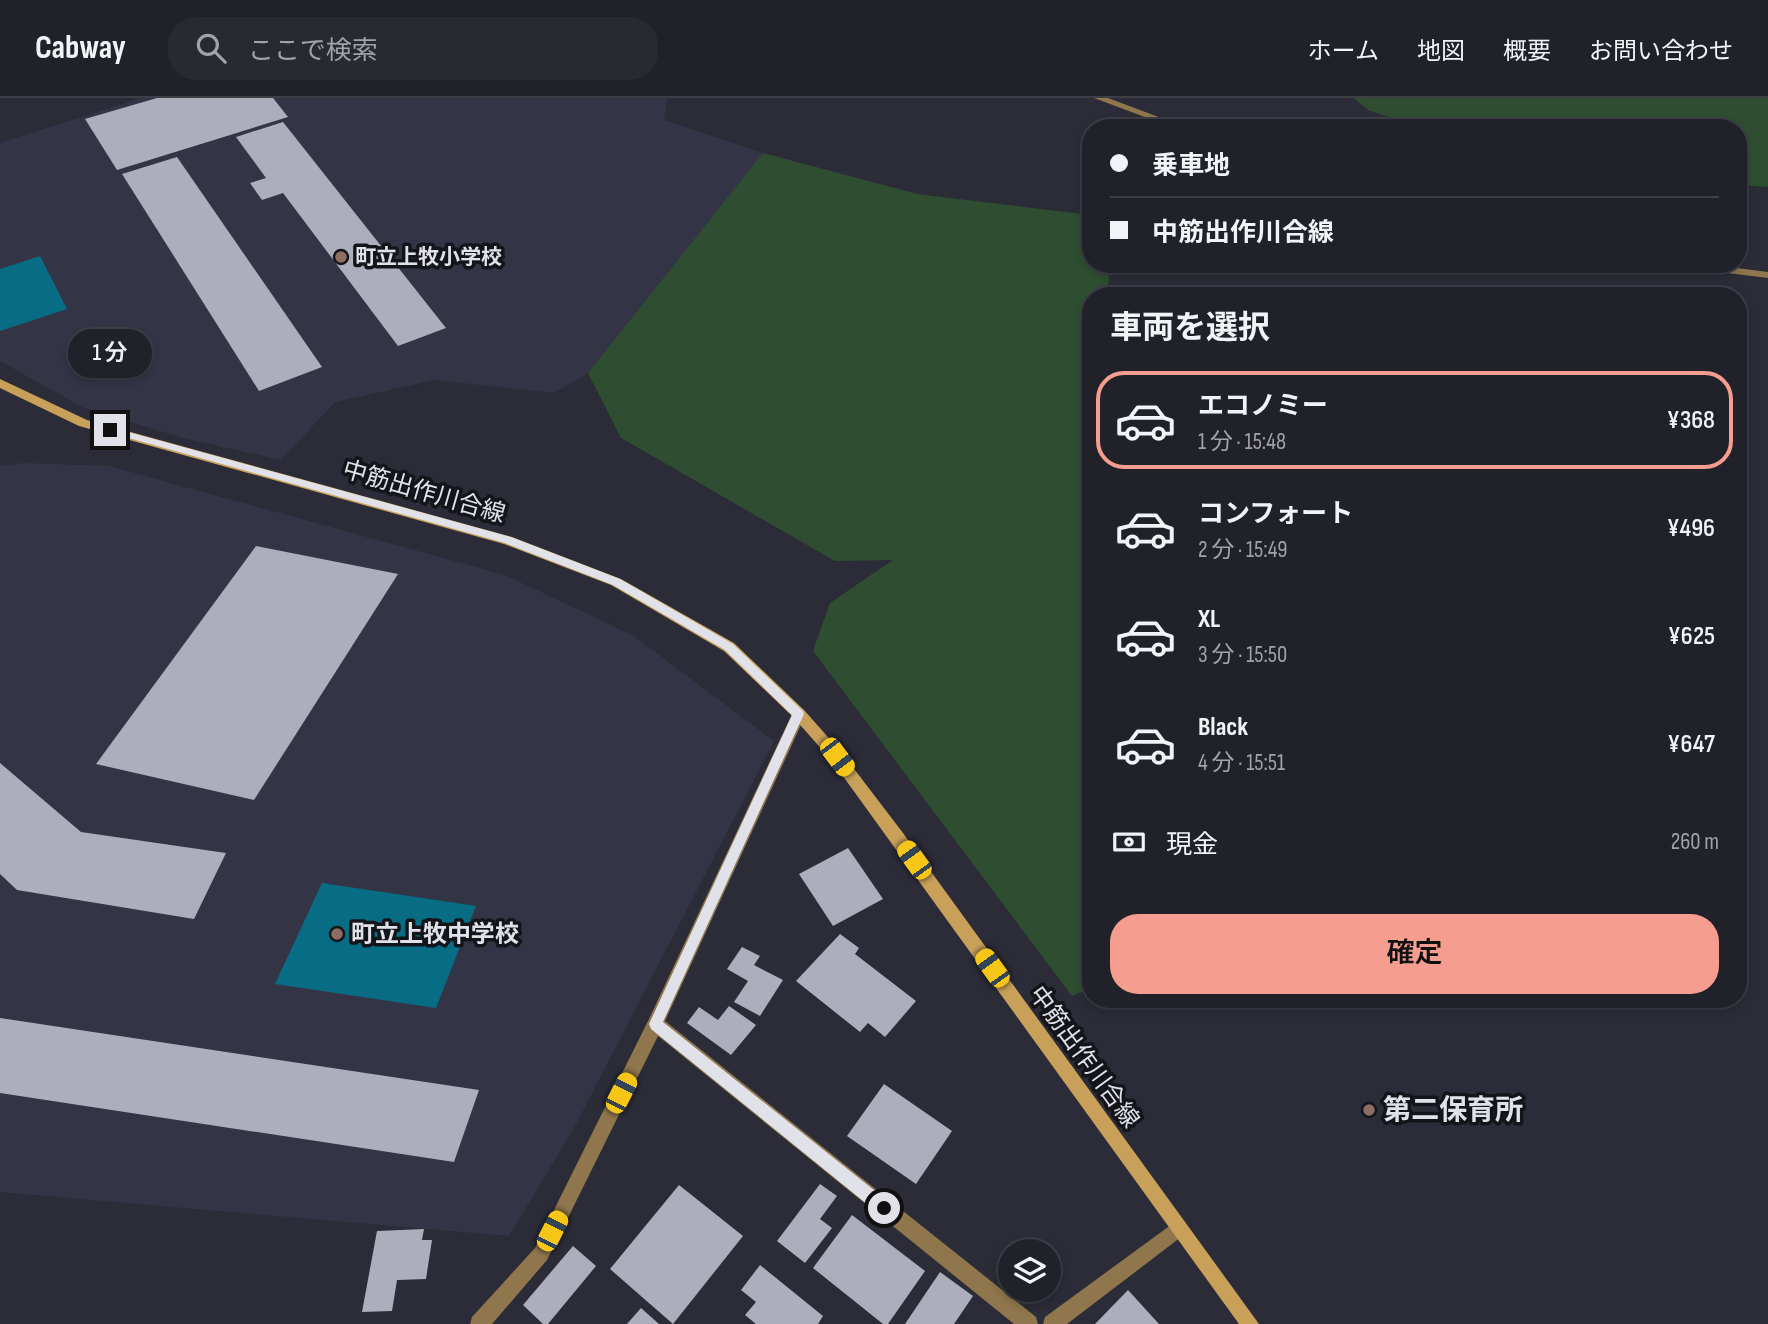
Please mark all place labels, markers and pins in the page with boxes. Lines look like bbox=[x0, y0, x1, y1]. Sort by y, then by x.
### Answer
place label: 町立上牧小学校 bbox=[355, 245, 502, 270]
marker: 町立上牧小学校 bbox=[333, 249, 349, 265]
place label: 町立上牧中学校 bbox=[351, 920, 519, 949]
marker: 町立上牧中学校 bbox=[329, 926, 345, 942]
place label: 第二保育所 bbox=[1383, 1094, 1523, 1127]
marker: 第二保育所 bbox=[1361, 1102, 1377, 1118]

